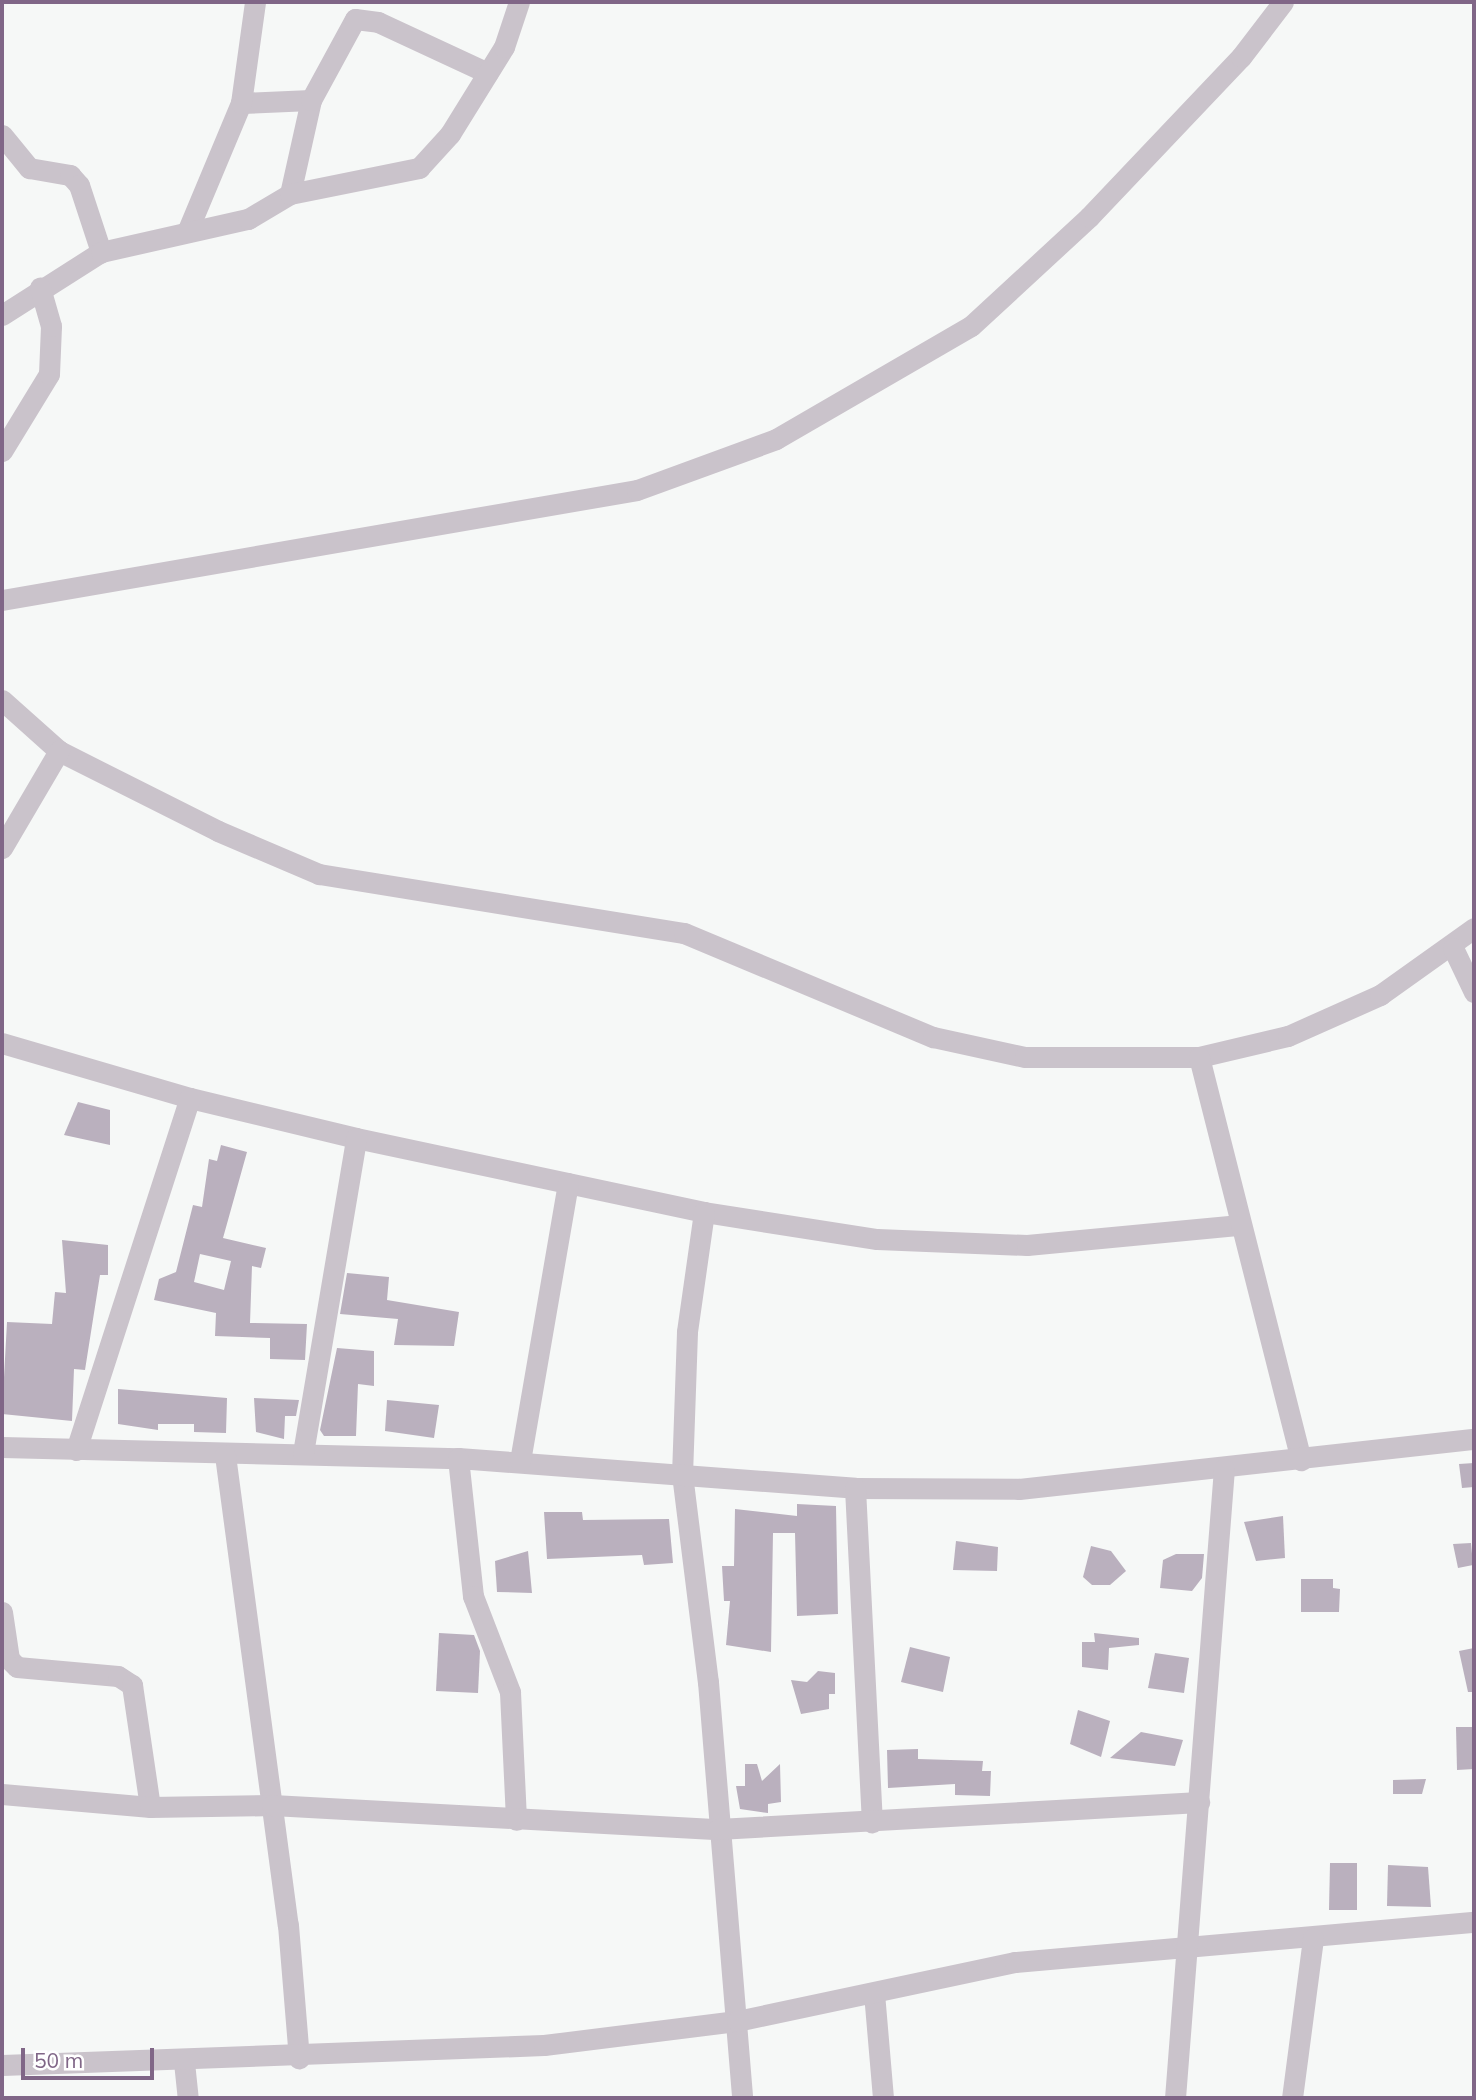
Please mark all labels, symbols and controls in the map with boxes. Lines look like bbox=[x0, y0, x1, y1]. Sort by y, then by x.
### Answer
scale bar bbox=[24, 2034, 158, 2078]
text: 50 m bbox=[34, 2047, 83, 2073]

